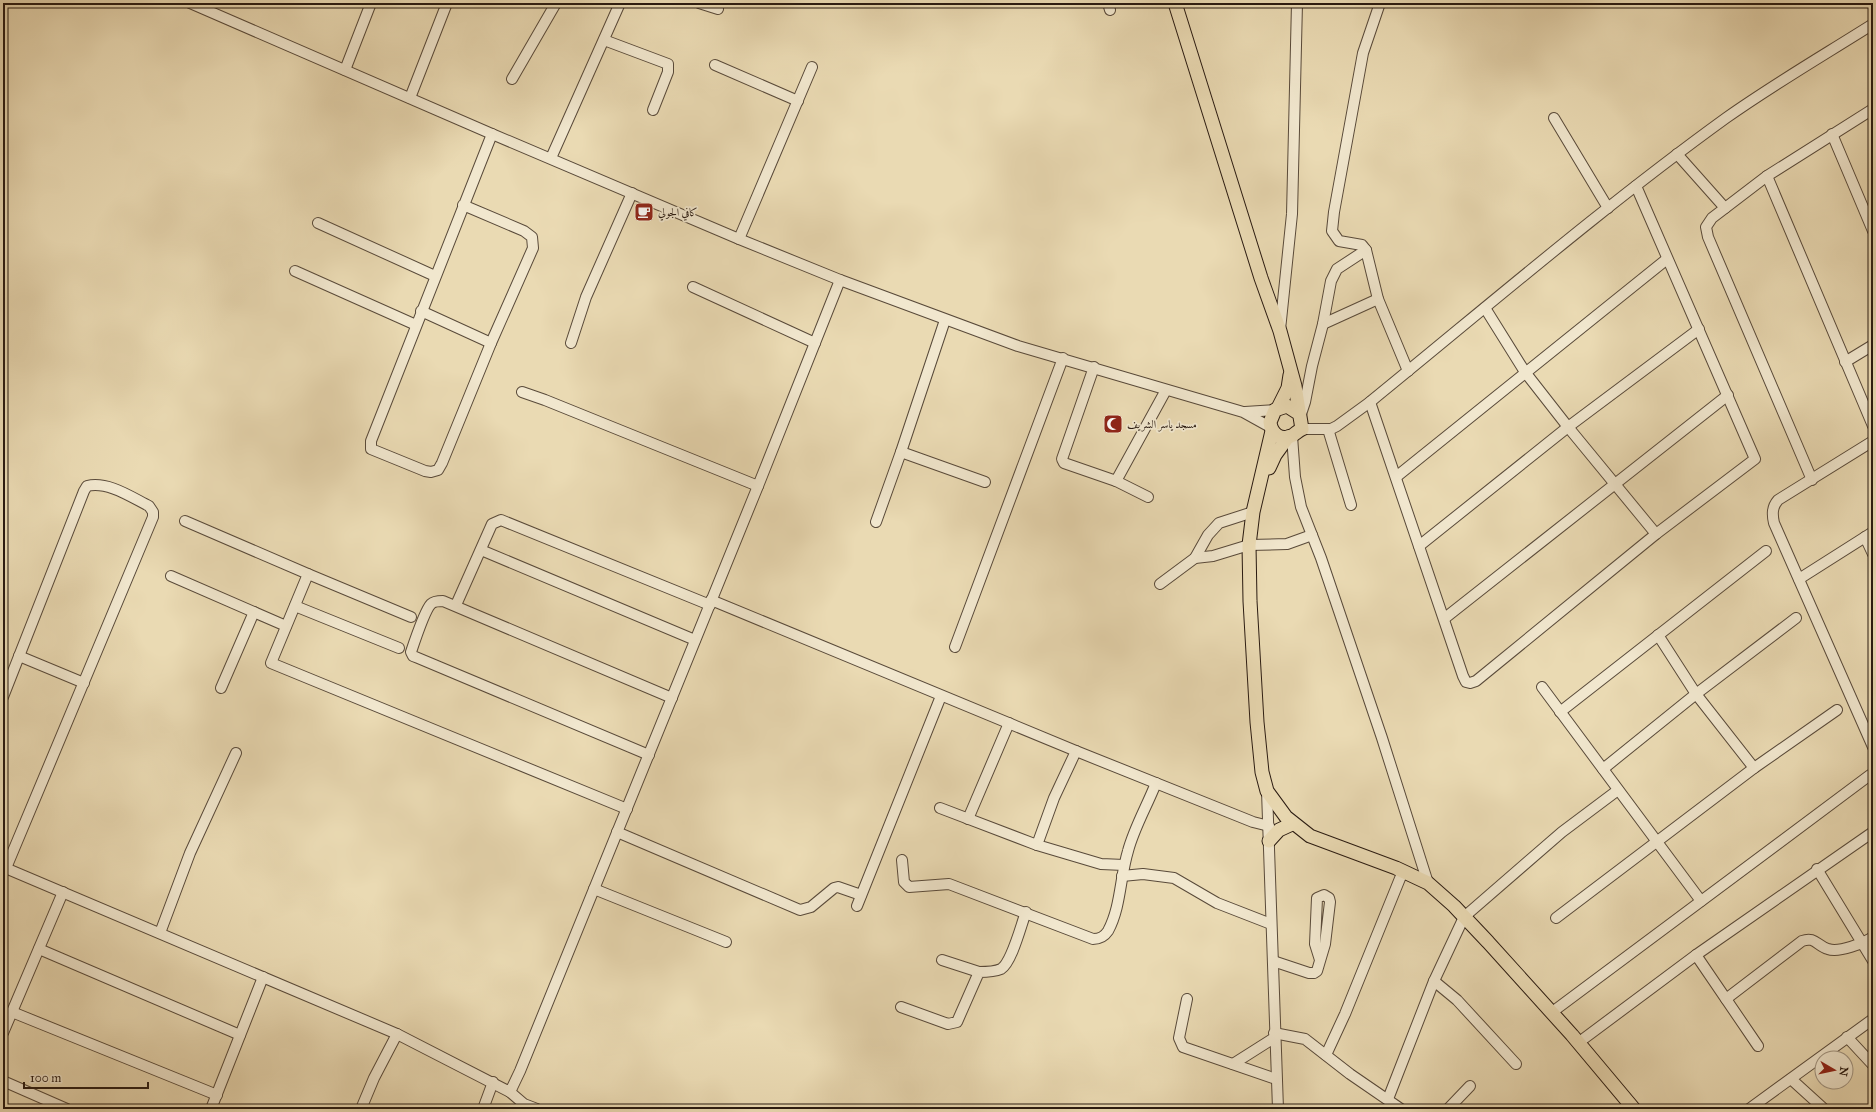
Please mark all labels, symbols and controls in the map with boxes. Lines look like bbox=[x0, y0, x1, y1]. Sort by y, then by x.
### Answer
cafe icon: كافي الجولي bbox=[633, 201, 655, 223]
place label: كافي الجولي bbox=[658, 206, 698, 221]
mosque icon: مسجد ياسر الشريف bbox=[1102, 413, 1124, 435]
place label: مسجد ياسر الشريف bbox=[1127, 418, 1197, 432]
north arrow bbox=[1814, 1050, 1854, 1090]
scale bar bbox=[24, 1064, 148, 1090]
text: N bbox=[1836, 1066, 1851, 1078]
text: 100 m bbox=[30, 1071, 61, 1085]

